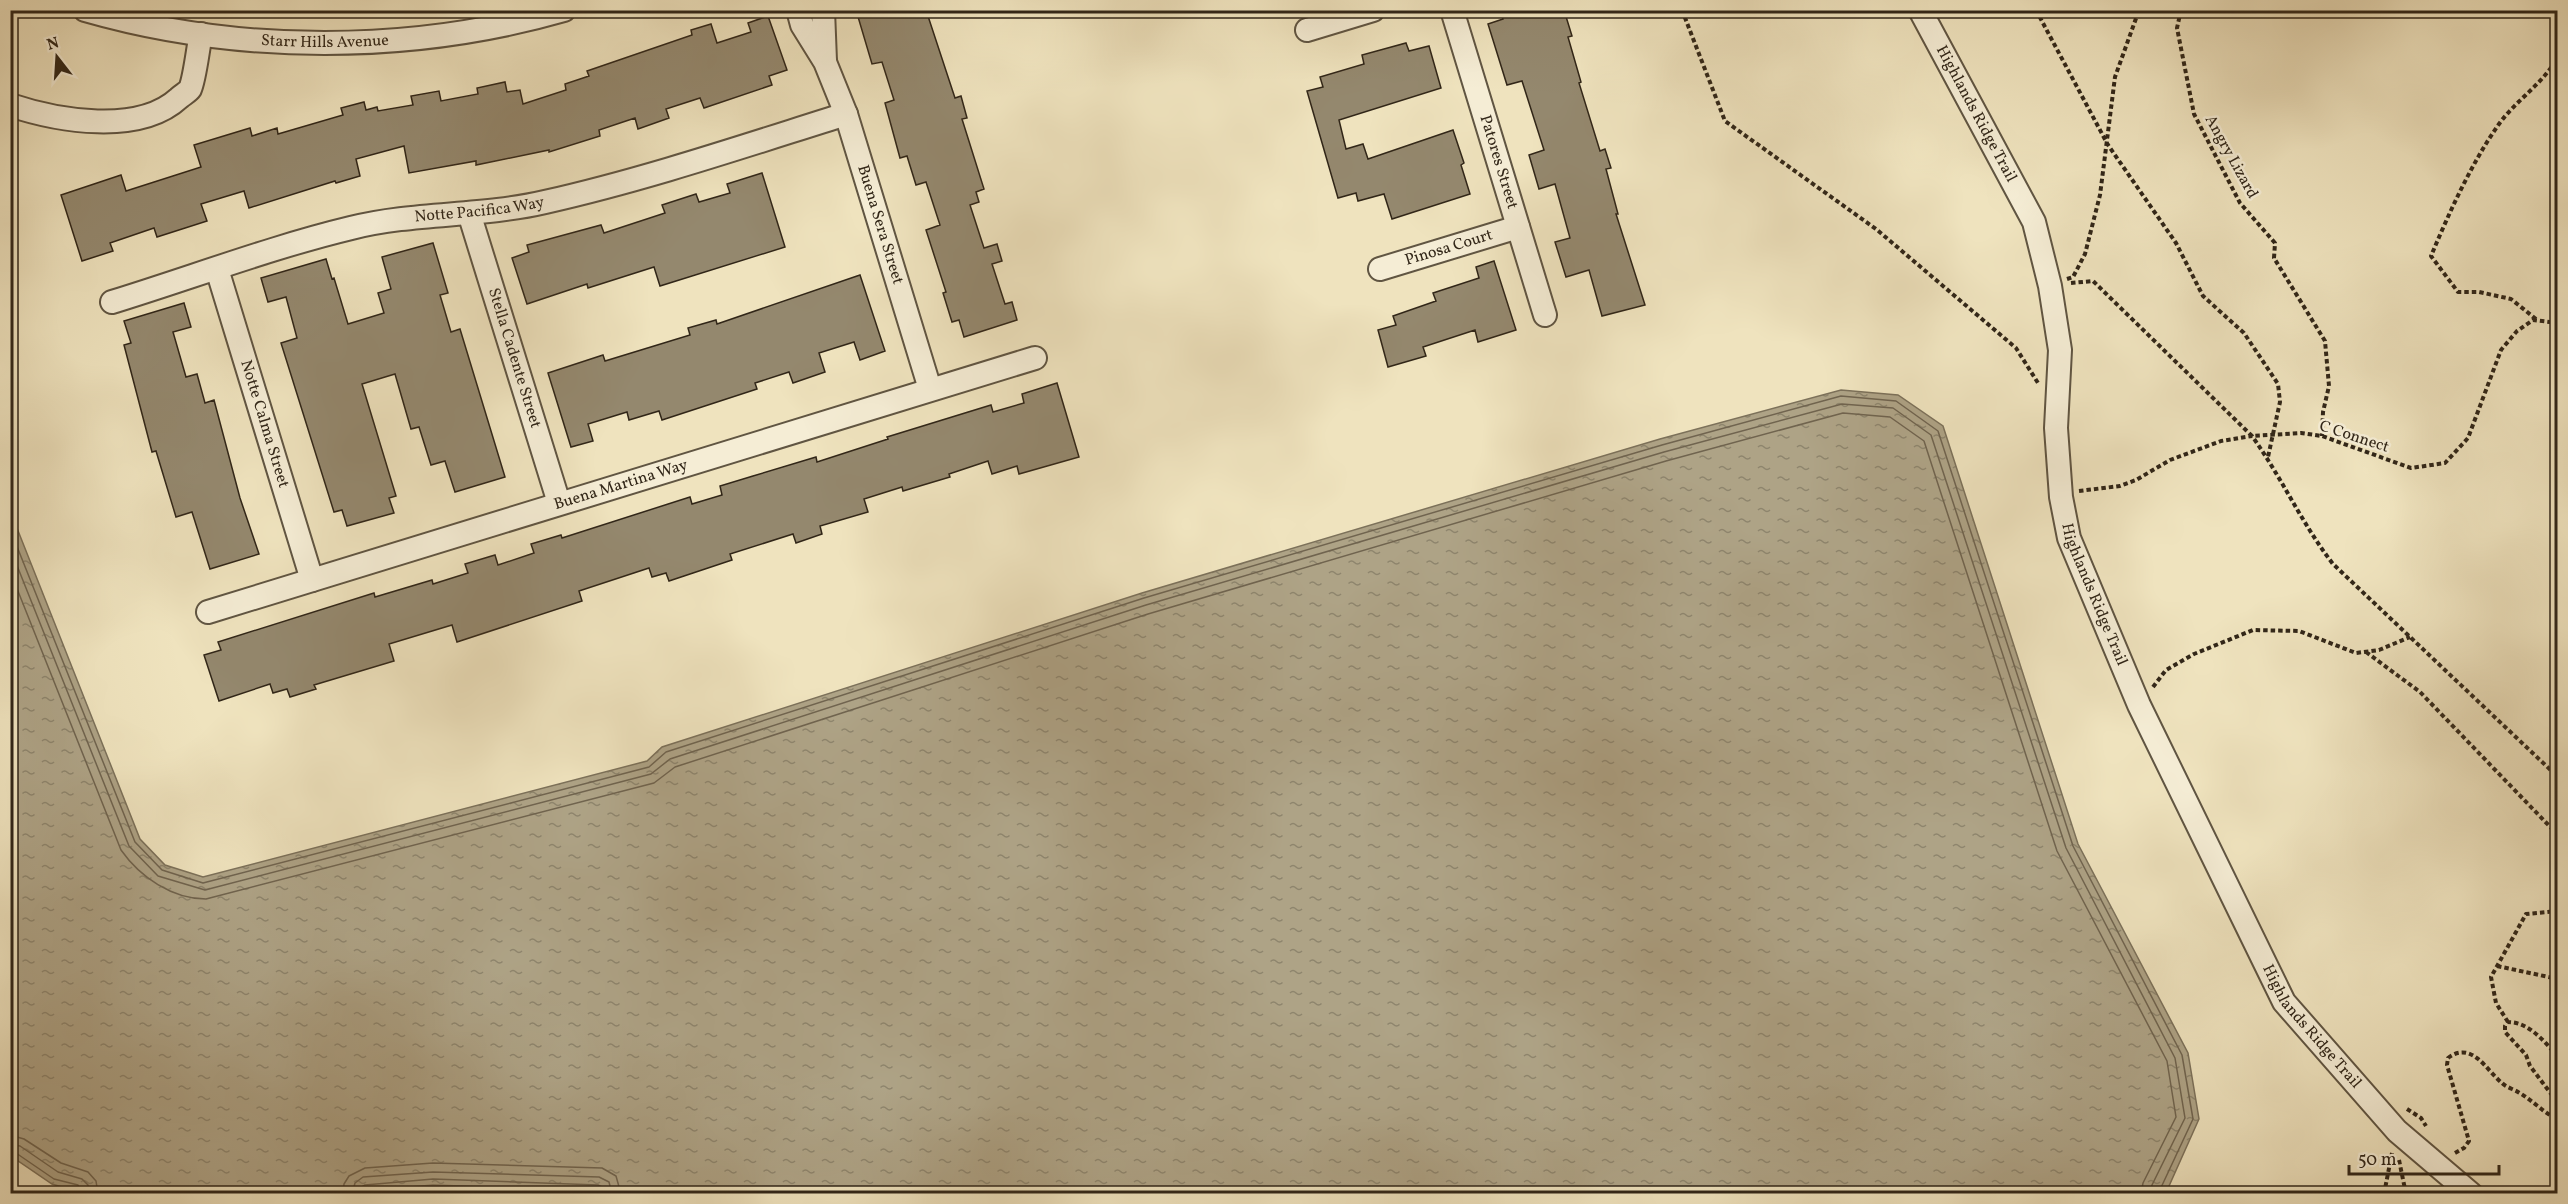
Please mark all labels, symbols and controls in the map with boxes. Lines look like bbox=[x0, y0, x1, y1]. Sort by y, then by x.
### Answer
north arrow bbox=[27, 27, 87, 87]
street label: Starr Hills Avenue bbox=[260, 30, 390, 54]
text: N bbox=[44, 32, 62, 57]
street label: Highlands Ridge Trail bbox=[1930, 42, 2022, 186]
street label: Angry Lizard bbox=[2199, 111, 2263, 203]
street label: Patores Street bbox=[1474, 112, 1523, 212]
street label: Buena Sera Street bbox=[851, 162, 909, 287]
street label: Notte Pacifica Way bbox=[414, 191, 547, 228]
street label: Pinosa Court bbox=[1402, 224, 1496, 272]
street label: Stella Cadente Street bbox=[482, 285, 546, 431]
street label: Notte Calma Street bbox=[234, 357, 294, 491]
street label: C Connect bbox=[2316, 415, 2392, 459]
street label: Buena Martina Way bbox=[551, 454, 691, 516]
street label: Highlands Ridge Trail bbox=[2055, 521, 2132, 669]
street label: Highlands Ridge Trail bbox=[2256, 961, 2366, 1094]
scale bar bbox=[2349, 1138, 2499, 1176]
text: 50 m bbox=[2358, 1148, 2397, 1173]

